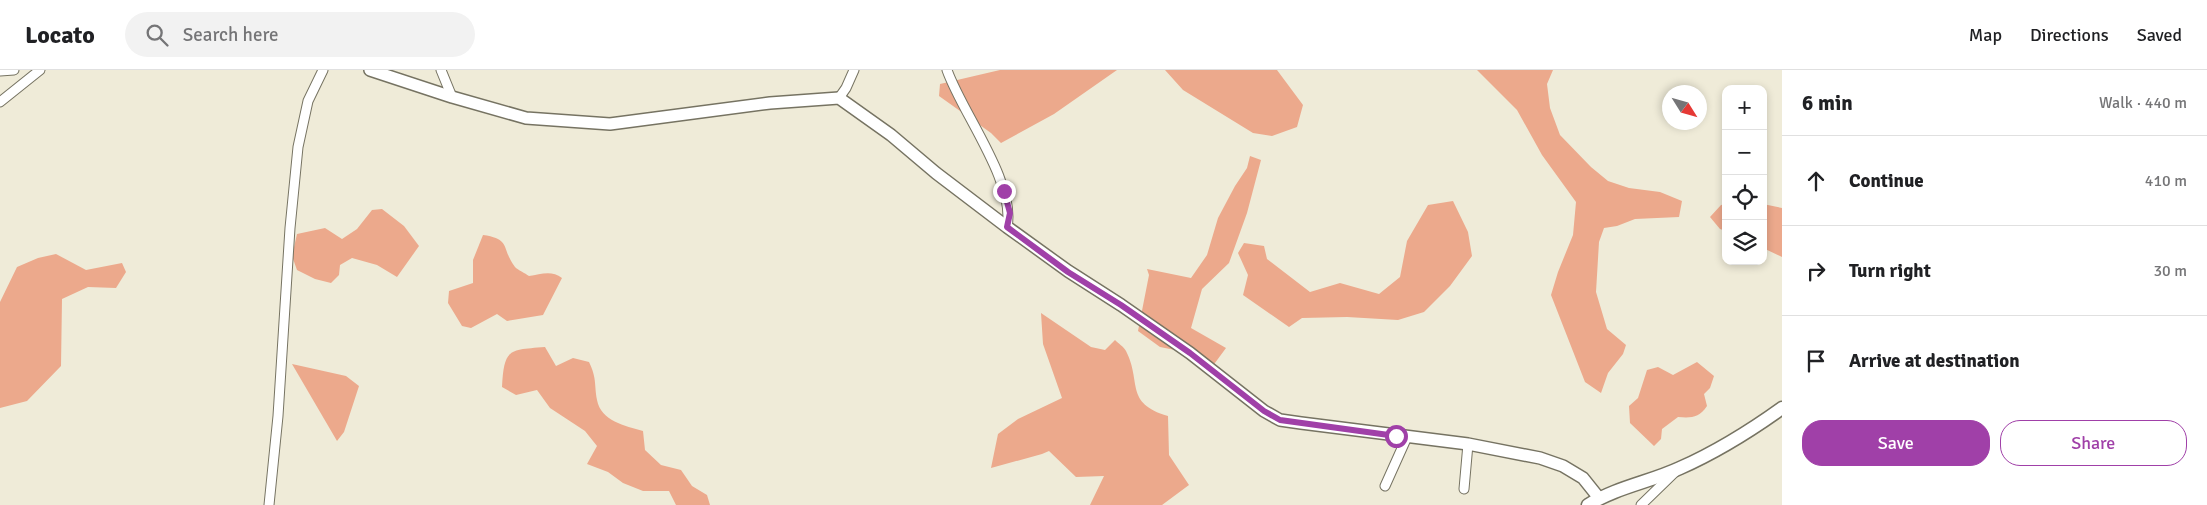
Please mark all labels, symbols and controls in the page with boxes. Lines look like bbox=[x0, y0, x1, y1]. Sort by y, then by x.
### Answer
search box bbox=[125, 12, 475, 57]
text: Locato bbox=[25, 20, 95, 50]
icon: search bbox=[143, 21, 171, 49]
text: Search here bbox=[183, 23, 279, 47]
text: Map bbox=[1969, 24, 2002, 46]
text: Directions bbox=[2030, 24, 2109, 46]
text: Saved bbox=[2137, 24, 2182, 46]
north arrow bbox=[1662, 85, 1707, 130]
map controls bbox=[1722, 85, 1767, 265]
button: + bbox=[1722, 85, 1767, 130]
text: 6 min bbox=[1802, 90, 1853, 116]
text: Walk · 440 m bbox=[2099, 93, 2187, 113]
button: − bbox=[1722, 130, 1767, 175]
icon: ahead bbox=[1802, 167, 1830, 195]
text: Continue bbox=[1849, 169, 1924, 193]
text: 410 m bbox=[2145, 171, 2187, 191]
button: locate bbox=[1722, 175, 1767, 220]
route end bbox=[993, 180, 1016, 203]
button: layers bbox=[1722, 220, 1767, 265]
icon: right bbox=[1802, 257, 1830, 285]
text: Turn right bbox=[1849, 259, 1931, 283]
text: 30 m bbox=[2153, 261, 2187, 281]
icon: arrive bbox=[1802, 347, 1830, 375]
text: Arrive at destination bbox=[1849, 349, 2020, 373]
button: Save bbox=[1802, 420, 1990, 466]
button: Share bbox=[2000, 420, 2187, 466]
route start bbox=[1385, 425, 1408, 448]

